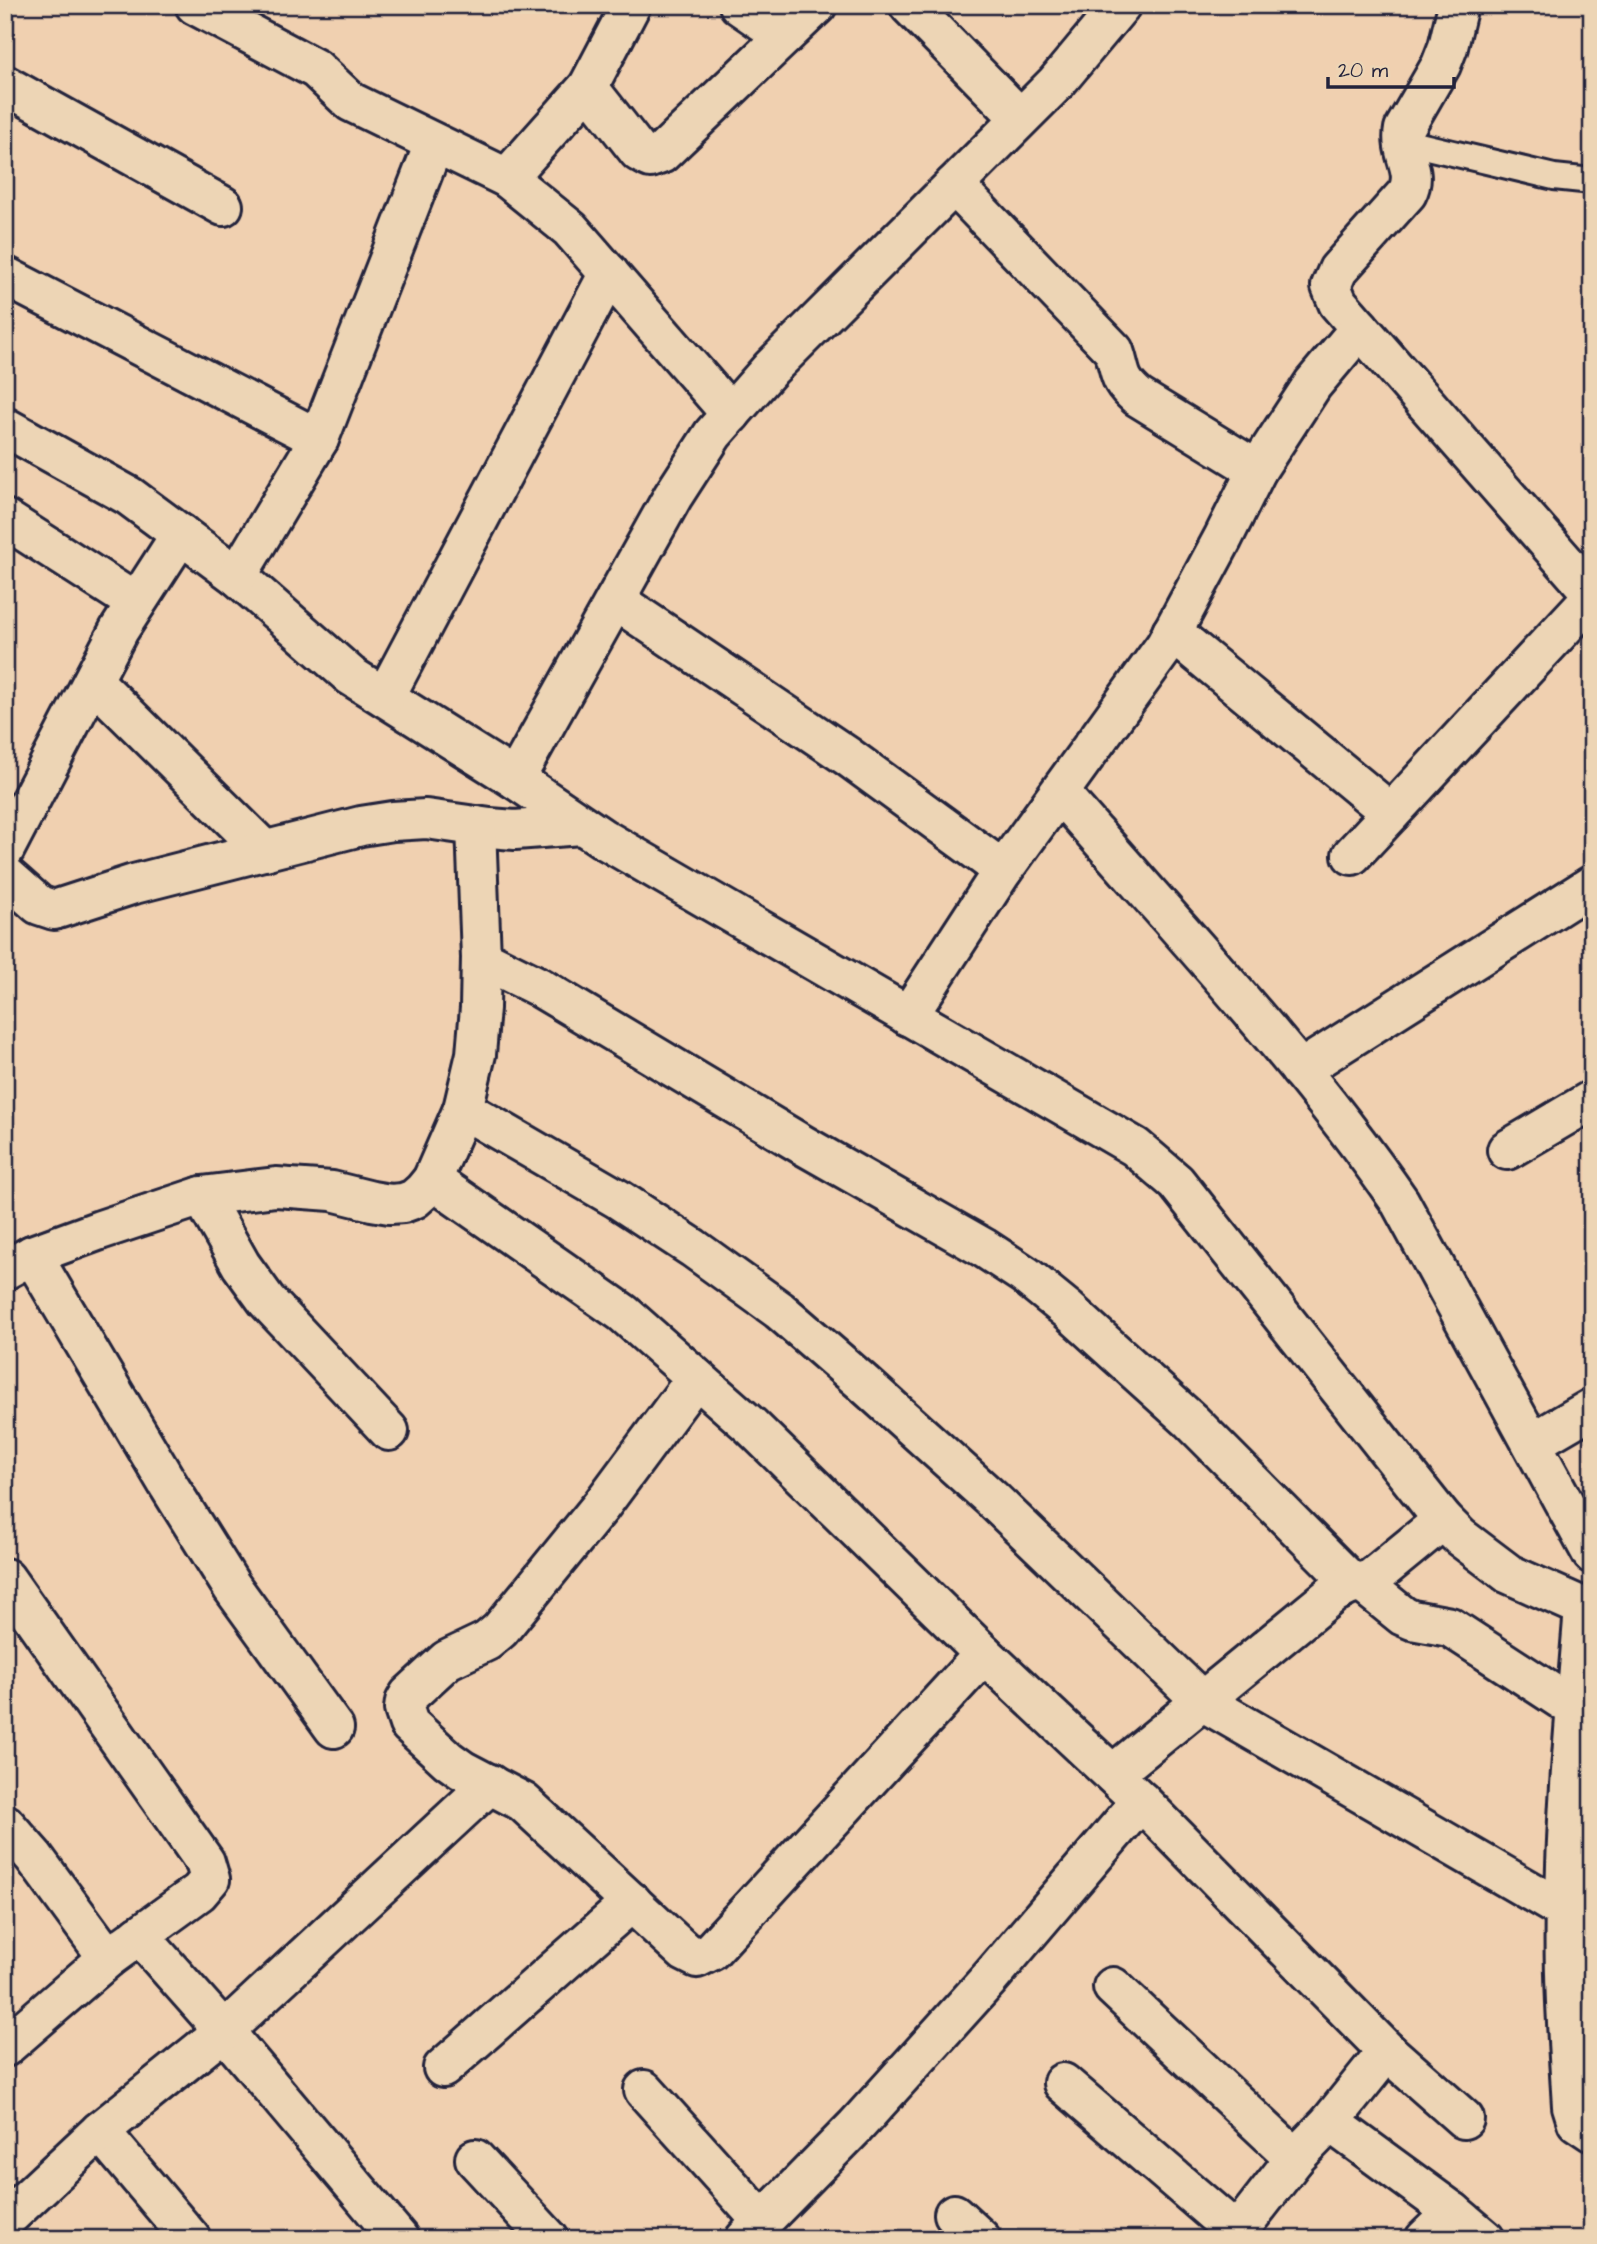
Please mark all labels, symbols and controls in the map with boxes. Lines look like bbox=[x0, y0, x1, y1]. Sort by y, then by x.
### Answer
scale bar bbox=[1328, 46, 1454, 90]
text: 20 m bbox=[1338, 56, 1389, 85]

